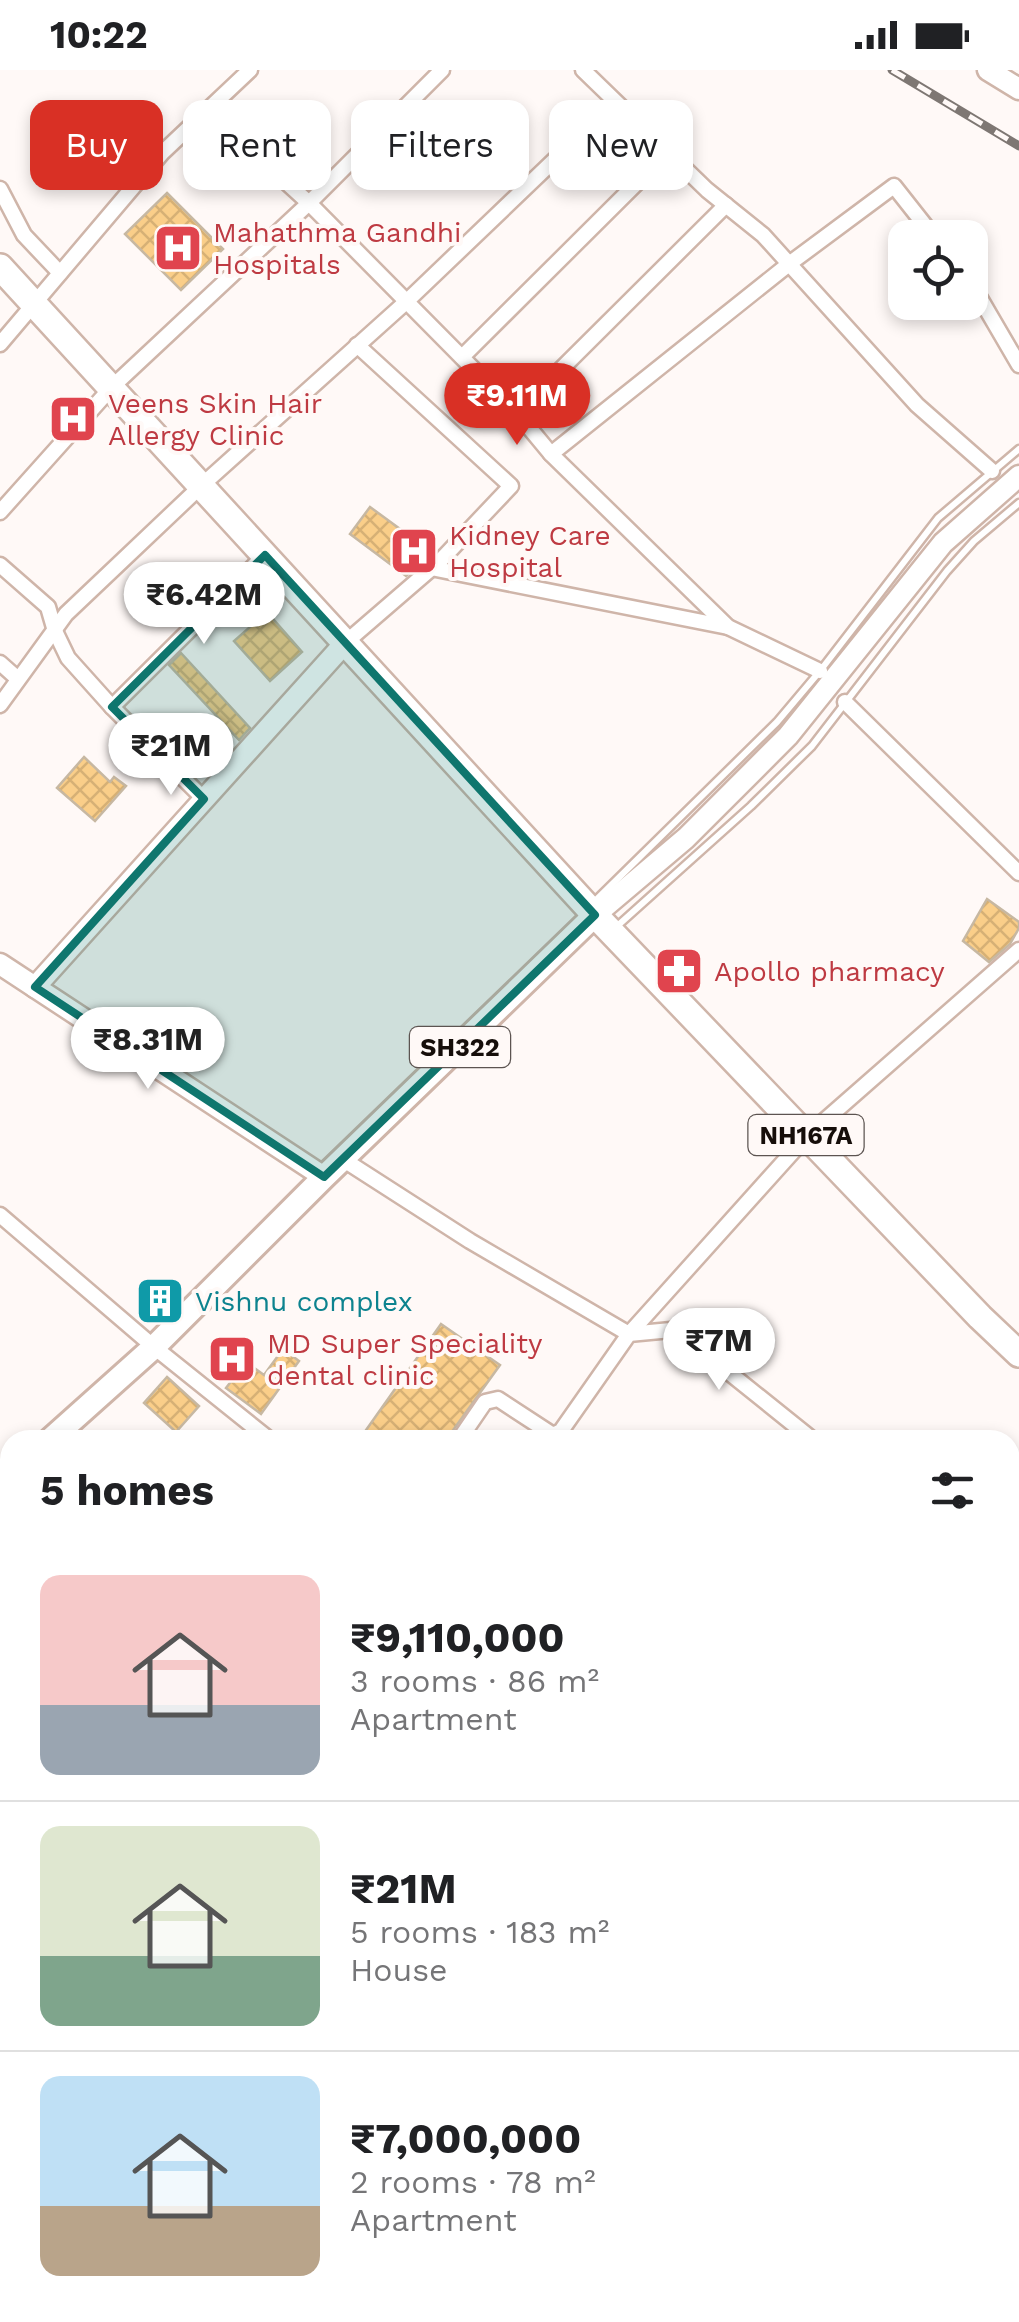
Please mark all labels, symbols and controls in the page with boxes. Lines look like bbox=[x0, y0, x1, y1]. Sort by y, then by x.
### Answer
text: 10:22 bbox=[50, 13, 148, 57]
chip: Buy bbox=[30, 100, 163, 190]
chip: Rent bbox=[183, 100, 331, 190]
chip: Filters bbox=[351, 100, 529, 190]
chip: New bbox=[549, 100, 693, 190]
place label: Mahathma Gandhi Hospitals bbox=[213, 216, 462, 281]
map controls bbox=[888, 220, 988, 320]
button: locate bbox=[888, 220, 988, 320]
hospital icon: Mahathma Gandhi Hospitals bbox=[152, 222, 204, 274]
pin: ₹9.11M bbox=[436, 363, 598, 448]
text: ₹9.11M bbox=[466, 376, 568, 414]
place label: Veens Skin Hair Allergy Clinic bbox=[108, 387, 322, 452]
hospital icon: Veens Skin Hair Allergy Clinic bbox=[47, 393, 99, 445]
place label: Kidney Care Hospital bbox=[449, 519, 611, 584]
hospital icon: Kidney Care Hospital bbox=[388, 525, 440, 577]
pin: ₹6.42M bbox=[123, 562, 285, 647]
text: ₹6.42M bbox=[146, 575, 262, 613]
pin: ₹21M bbox=[112, 713, 230, 798]
text: ₹21M bbox=[130, 726, 212, 764]
pharmacy icon: Apollo pharmacy bbox=[653, 945, 705, 997]
place label: Apollo pharmacy bbox=[714, 955, 945, 988]
pin: ₹8.31M bbox=[67, 1007, 229, 1092]
text: ₹8.31M bbox=[93, 1020, 203, 1058]
road number: SH322 bbox=[410, 1027, 510, 1067]
road number: NH167A bbox=[748, 1115, 864, 1155]
building icon: Vishnu complex bbox=[134, 1275, 186, 1327]
place label: Vishnu complex bbox=[195, 1285, 413, 1318]
pin: ₹7M bbox=[671, 1308, 767, 1393]
text: ₹7M bbox=[685, 1321, 753, 1359]
place label: MD Super Speciality dental clinic bbox=[267, 1327, 543, 1392]
hospital icon: MD Super Speciality dental clinic bbox=[206, 1333, 258, 1385]
icon: filters bbox=[925, 1463, 980, 1518]
text: 5 homes bbox=[40, 1466, 214, 1515]
text: ₹9,110,000 bbox=[350, 1613, 565, 1662]
icon: home bbox=[120, 1615, 240, 1735]
text: 3 rooms · 86 m² bbox=[350, 1662, 599, 1700]
text: Apartment bbox=[350, 1700, 517, 1738]
text: ₹21M bbox=[350, 1864, 457, 1913]
icon: home bbox=[120, 1866, 240, 1986]
text: 5 rooms · 183 m² bbox=[350, 1913, 610, 1951]
text: House bbox=[350, 1951, 448, 1989]
text: ₹7,000,000 bbox=[350, 2114, 581, 2163]
icon: home bbox=[120, 2116, 240, 2236]
text: 2 rooms · 78 m² bbox=[350, 2163, 596, 2201]
text: Apartment bbox=[350, 2201, 517, 2239]

